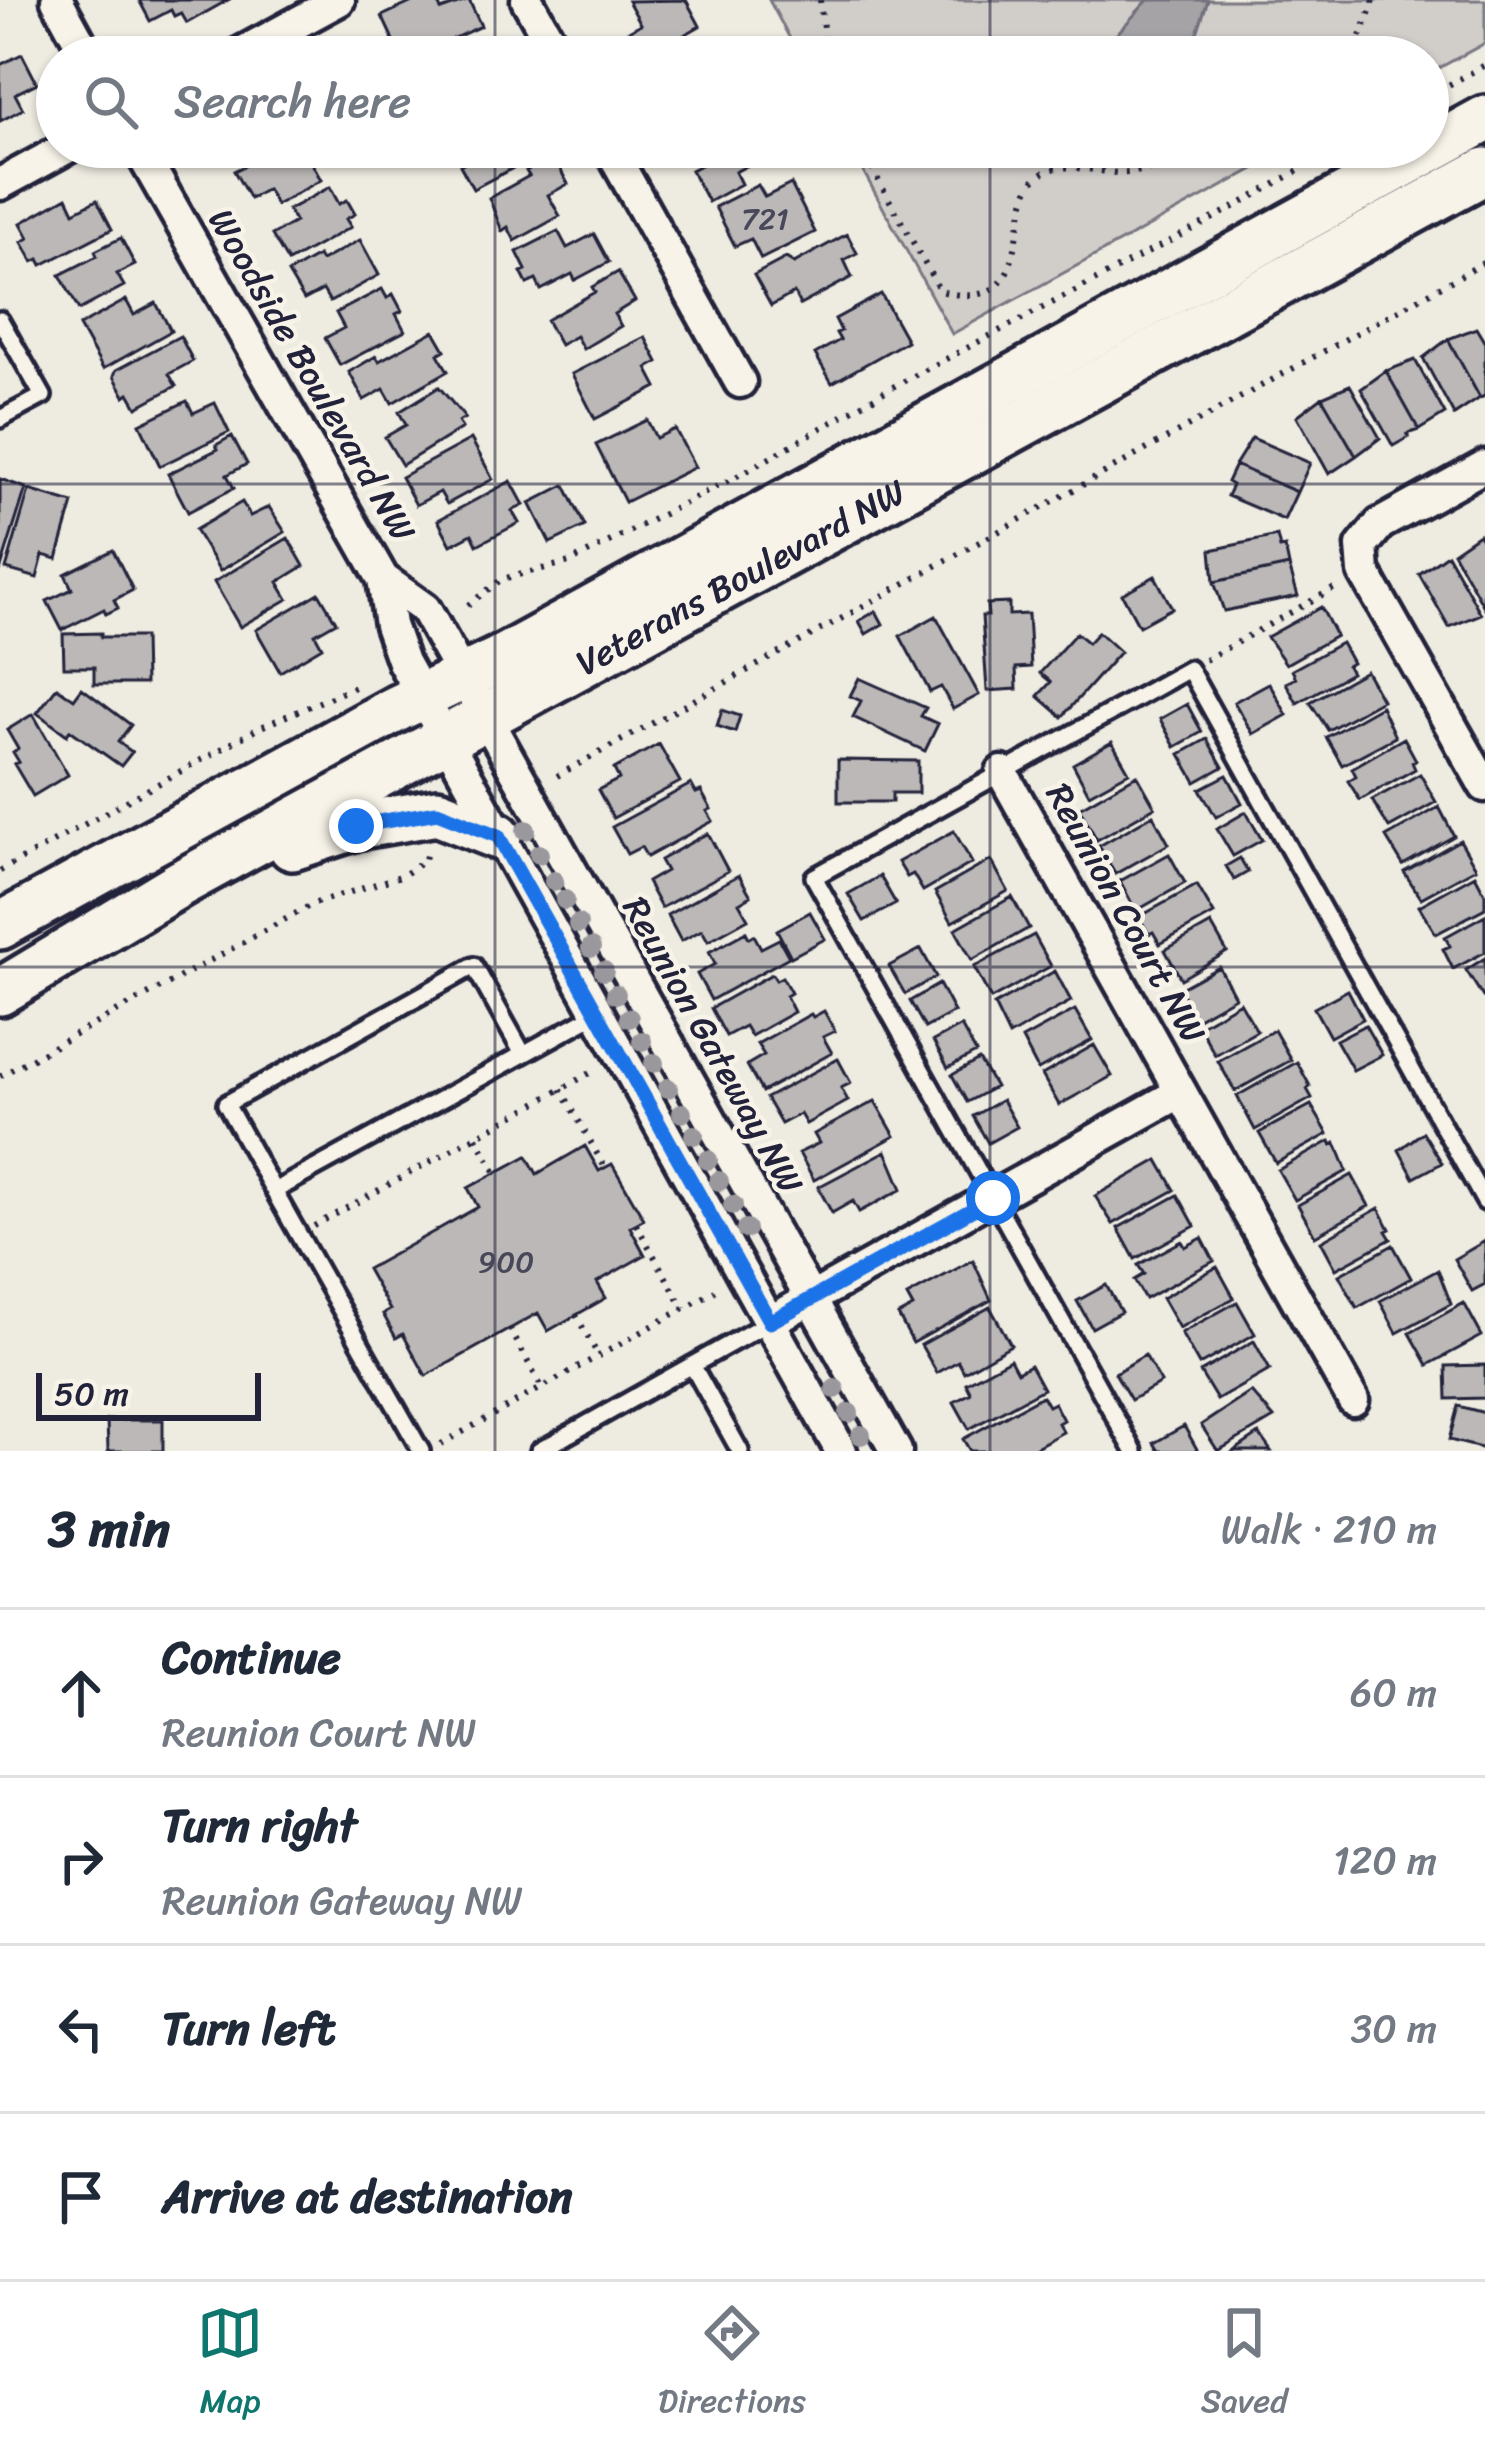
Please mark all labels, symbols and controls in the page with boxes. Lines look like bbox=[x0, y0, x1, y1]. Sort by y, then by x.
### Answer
search box bbox=[36, 36, 1449, 168]
text: Search here bbox=[174, 62, 411, 142]
icon: search bbox=[78, 69, 144, 135]
house number: 721 bbox=[741, 192, 789, 246]
street label: Woodside Boulevard NW bbox=[190, 196, 434, 555]
street label: Veterans Boulevard NW bbox=[564, 461, 919, 694]
street label: Reunion Court NW bbox=[1028, 771, 1224, 1056]
route end bbox=[329, 799, 383, 853]
street label: Reunion Gateway NW bbox=[604, 884, 822, 1207]
route start bbox=[966, 1171, 1020, 1225]
house number: 900 bbox=[478, 1235, 534, 1289]
text: 50 m bbox=[54, 1365, 129, 1423]
scale bar bbox=[36, 1367, 261, 1420]
text: 3 min bbox=[48, 1484, 170, 1574]
text: Walk · 210 m bbox=[1221, 1495, 1437, 1564]
text: Continue bbox=[162, 1618, 341, 1698]
text: 60 m bbox=[1350, 1658, 1437, 1727]
icon: ahead bbox=[48, 1660, 114, 1726]
text: Reunion Court NW bbox=[162, 1698, 476, 1767]
text: Turn right bbox=[162, 1786, 357, 1866]
text: 120 m bbox=[1333, 1826, 1437, 1895]
icon: right bbox=[48, 1828, 114, 1894]
text: Reunion Gateway NW bbox=[162, 1866, 522, 1935]
text: Turn left bbox=[162, 1989, 335, 2069]
text: 30 m bbox=[1351, 1994, 1437, 2063]
icon: left bbox=[48, 1996, 114, 2062]
text: Arrive at destination bbox=[162, 2157, 572, 2237]
icon: arrive bbox=[48, 2164, 114, 2230]
tab: Map bbox=[197, 2300, 263, 2430]
tab: Directions bbox=[658, 2300, 806, 2430]
tab: Saved bbox=[1201, 2300, 1288, 2430]

